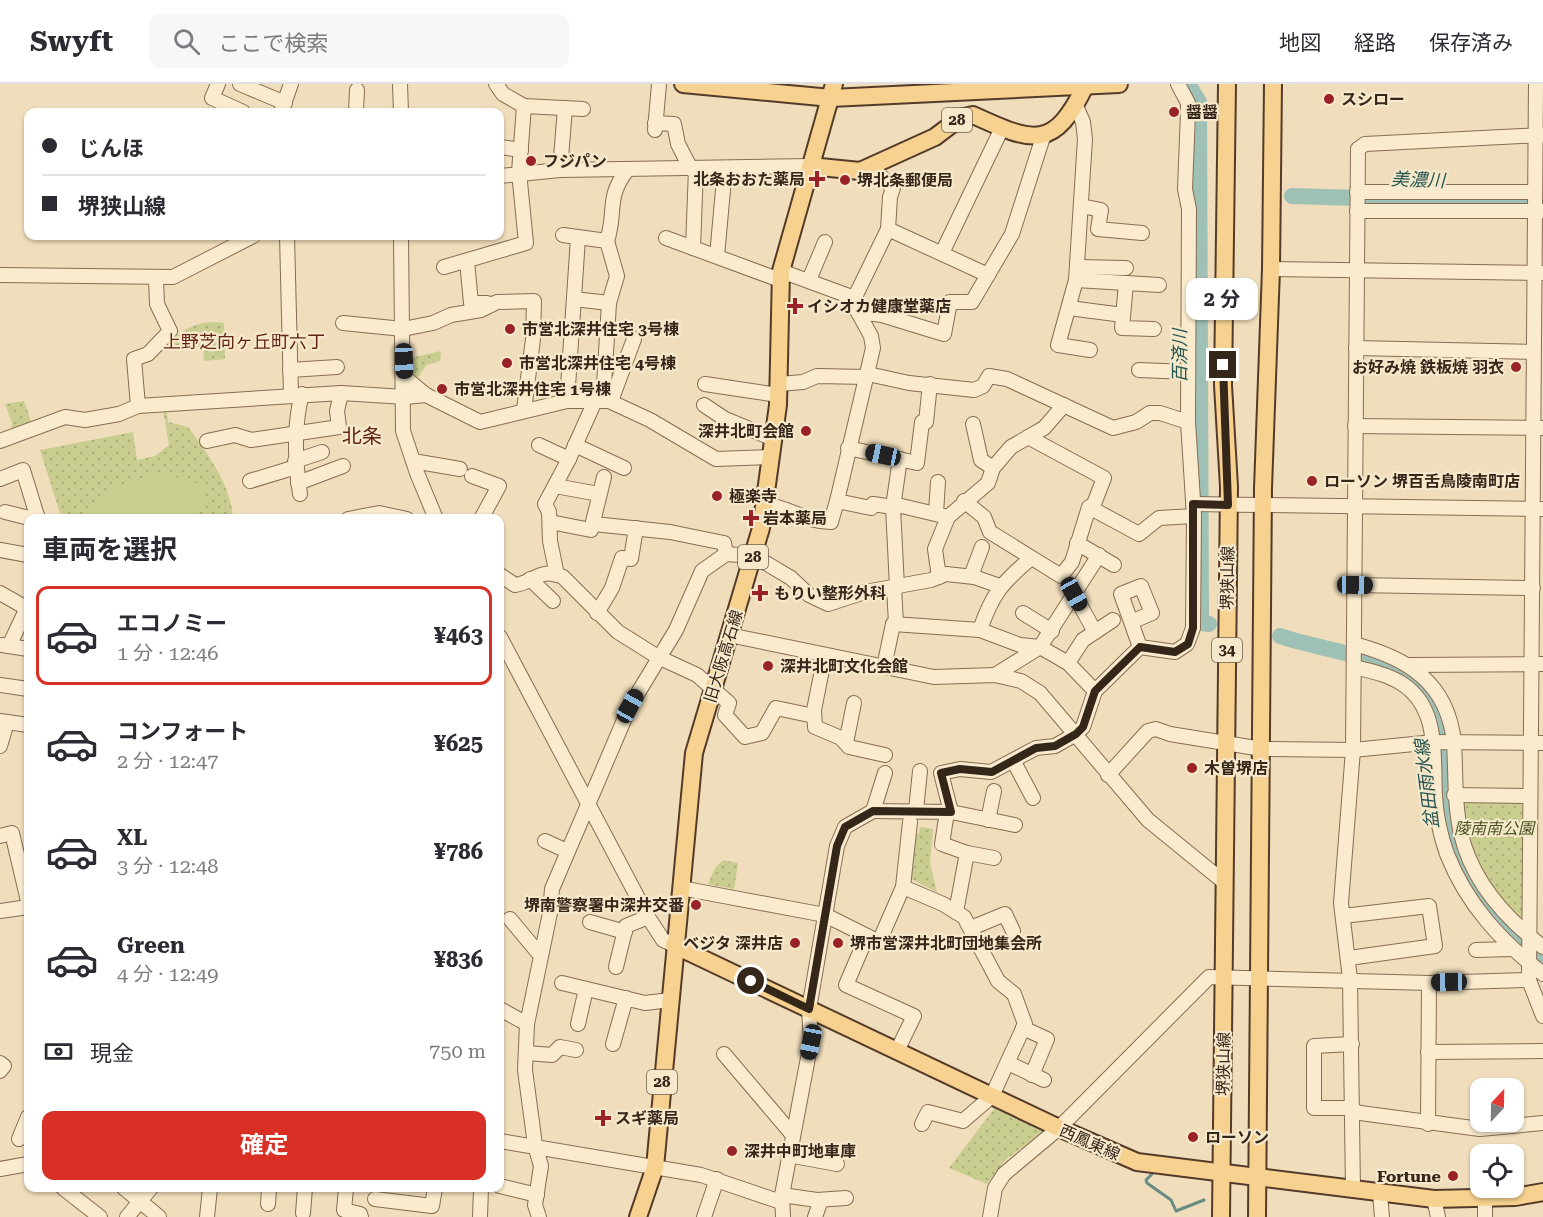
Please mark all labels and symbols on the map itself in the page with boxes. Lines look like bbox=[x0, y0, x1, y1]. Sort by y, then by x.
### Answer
place label: スシロー bbox=[1341, 90, 1405, 109]
marker: スシロー bbox=[1322, 92, 1336, 106]
place label: 醤醤 bbox=[1186, 103, 1218, 122]
marker: 醤醤 bbox=[1167, 105, 1181, 119]
road number: 28 bbox=[942, 108, 972, 132]
place label: フジパン bbox=[543, 152, 607, 171]
marker: フジパン bbox=[524, 154, 538, 168]
water label: 美濃川 bbox=[1391, 168, 1447, 191]
place label: 北条おおた薬局 bbox=[693, 170, 805, 189]
place label: 堺北条郵便局 bbox=[857, 171, 953, 190]
marker: 北条おおた薬局 bbox=[810, 172, 824, 186]
marker: 堺北条郵便局 bbox=[838, 173, 852, 187]
callout: 2 分 bbox=[1187, 278, 1259, 320]
place label: イシオカ健康堂薬店 bbox=[807, 297, 951, 316]
marker: イシオカ健康堂薬店 bbox=[788, 299, 802, 313]
place label: 市営北深井住宅 3号棟 bbox=[522, 320, 679, 339]
marker: 市営北深井住宅 3号棟 bbox=[503, 322, 517, 336]
water label: 百済川 bbox=[1169, 327, 1190, 383]
district label: 上野芝向ヶ丘町六丁 bbox=[163, 331, 325, 352]
car bbox=[394, 343, 414, 379]
route end bbox=[1209, 351, 1236, 378]
place label: 市営北深井住宅 4号棟 bbox=[519, 354, 676, 373]
marker: 市営北深井住宅 4号棟 bbox=[500, 356, 514, 370]
place label: お好み焼 鉄板焼 羽衣 bbox=[1352, 358, 1504, 377]
marker: お好み焼 鉄板焼 羽衣 bbox=[1509, 360, 1523, 374]
place label: 市営北深井住宅 1号棟 bbox=[454, 380, 611, 399]
marker: 市営北深井住宅 1号棟 bbox=[435, 382, 449, 396]
place label: 深井北町会館 bbox=[698, 422, 794, 441]
district label: 北条 bbox=[342, 424, 382, 448]
marker: 深井北町会館 bbox=[799, 424, 813, 438]
car bbox=[864, 442, 902, 468]
place label: ローソン 堺百舌鳥陵南町店 bbox=[1324, 472, 1520, 491]
marker: ローソン 堺百舌鳥陵南町店 bbox=[1305, 474, 1319, 488]
place label: 極楽寺 bbox=[729, 487, 777, 506]
marker: 極楽寺 bbox=[710, 489, 724, 503]
place label: 岩本薬局 bbox=[763, 509, 827, 528]
marker: 岩本薬局 bbox=[744, 511, 758, 525]
road number: 28 bbox=[738, 545, 768, 569]
street label: 堺狭山線 bbox=[1217, 546, 1238, 610]
car bbox=[1057, 574, 1091, 614]
car bbox=[1337, 576, 1373, 594]
marker: もりい整形外科 bbox=[751, 584, 769, 602]
place label: もりい整形外科 bbox=[774, 584, 886, 603]
street label: 旧大阪高石線 bbox=[700, 607, 747, 705]
road number: 34 bbox=[1212, 638, 1242, 662]
place label: 深井北町文化会館 bbox=[780, 657, 908, 676]
marker: 深井北町文化会館 bbox=[761, 659, 775, 673]
car bbox=[613, 686, 647, 726]
water label: 盆田雨水線 bbox=[1410, 736, 1442, 830]
place label: 木曽堺店 bbox=[1204, 759, 1268, 778]
marker: 木曽堺店 bbox=[1185, 761, 1199, 775]
park label: 陵南南公園 bbox=[1454, 819, 1536, 838]
place label: 堺南警察署中深井交番 bbox=[524, 896, 684, 915]
marker: 堺南警察署中深井交番 bbox=[689, 898, 703, 912]
place label: ベジタ 深井店 bbox=[683, 934, 783, 953]
place label: 堺市営深井北町団地集会所 bbox=[850, 934, 1042, 953]
marker: ベジタ 深井店 bbox=[788, 936, 802, 950]
marker: 堺市営深井北町団地集会所 bbox=[831, 936, 845, 950]
route start bbox=[737, 967, 764, 994]
car bbox=[1431, 973, 1467, 991]
car bbox=[799, 1023, 823, 1061]
street label: 堺狭山線 bbox=[1213, 1032, 1234, 1096]
road number: 28 bbox=[647, 1070, 677, 1094]
north arrow bbox=[1470, 1078, 1524, 1132]
place label: スギ薬局 bbox=[615, 1109, 679, 1128]
marker: スギ薬局 bbox=[596, 1111, 610, 1125]
street label: 西鳳東線 bbox=[1057, 1121, 1123, 1164]
place label: ローソン bbox=[1205, 1128, 1269, 1147]
marker: ローソン bbox=[1186, 1130, 1200, 1144]
place label: 深井中町地車庫 bbox=[744, 1142, 856, 1161]
marker: 深井中町地車庫 bbox=[725, 1144, 739, 1158]
place label: Fortune bbox=[1377, 1167, 1441, 1186]
marker: Fortune bbox=[1446, 1169, 1460, 1183]

